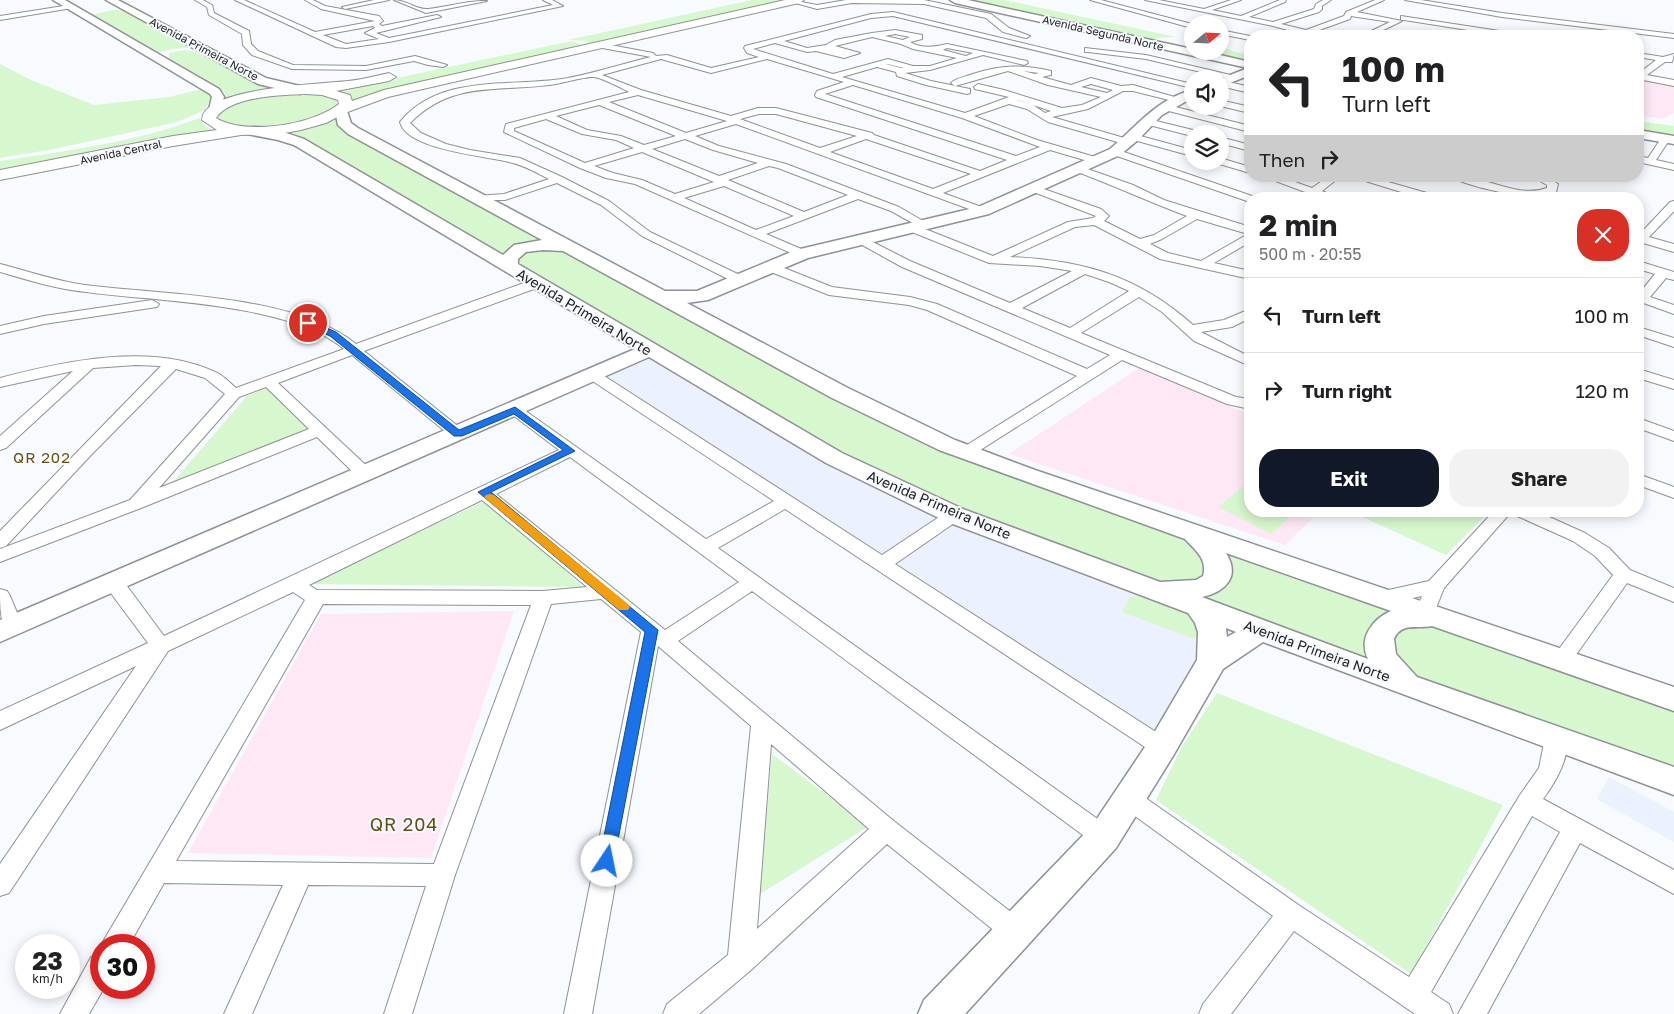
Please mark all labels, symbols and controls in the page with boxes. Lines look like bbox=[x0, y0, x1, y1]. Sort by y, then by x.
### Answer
street label: Avenida Segunda Norte bbox=[1041, 12, 1165, 53]
street label: Avenida Primeira Norte bbox=[148, 14, 261, 83]
north arrow bbox=[1184, 15, 1229, 60]
map controls bbox=[1184, 15, 1229, 170]
text: 100 m bbox=[1342, 48, 1445, 90]
icon: left bbox=[1259, 50, 1324, 115]
button: sound bbox=[1184, 70, 1229, 115]
text: Turn left bbox=[1342, 90, 1431, 117]
button: layers bbox=[1184, 125, 1229, 170]
street label: Avenida Central bbox=[79, 136, 163, 167]
icon: right bbox=[1315, 145, 1343, 173]
text: Then bbox=[1259, 148, 1305, 171]
text: 2 min bbox=[1259, 207, 1337, 243]
button: close bbox=[1577, 209, 1629, 261]
text: 500 m · 20:55 bbox=[1259, 244, 1362, 264]
street label: Avenida Primeira Norte bbox=[514, 265, 655, 359]
icon: left bbox=[1259, 301, 1287, 329]
pin bbox=[287, 302, 329, 344]
text: Turn left bbox=[1302, 304, 1381, 327]
text: 100 m bbox=[1575, 304, 1629, 327]
icon: arrive bbox=[294, 309, 322, 337]
icon: right bbox=[1259, 376, 1287, 404]
text: Turn right bbox=[1302, 379, 1392, 402]
text: 120 m bbox=[1575, 379, 1629, 402]
district label: QR 202 bbox=[13, 448, 71, 466]
button: Exit bbox=[1259, 449, 1439, 507]
button: Share bbox=[1449, 449, 1629, 507]
street label: Avenida Primeira Norte bbox=[865, 467, 1014, 543]
street label: Avenida Primeira Norte bbox=[1242, 616, 1393, 685]
district label: QR 204 bbox=[370, 813, 438, 835]
position arrow bbox=[580, 834, 632, 886]
speed limit sign: 30 bbox=[90, 934, 155, 999]
text: 23 bbox=[32, 945, 63, 976]
text: km/h bbox=[32, 971, 63, 986]

